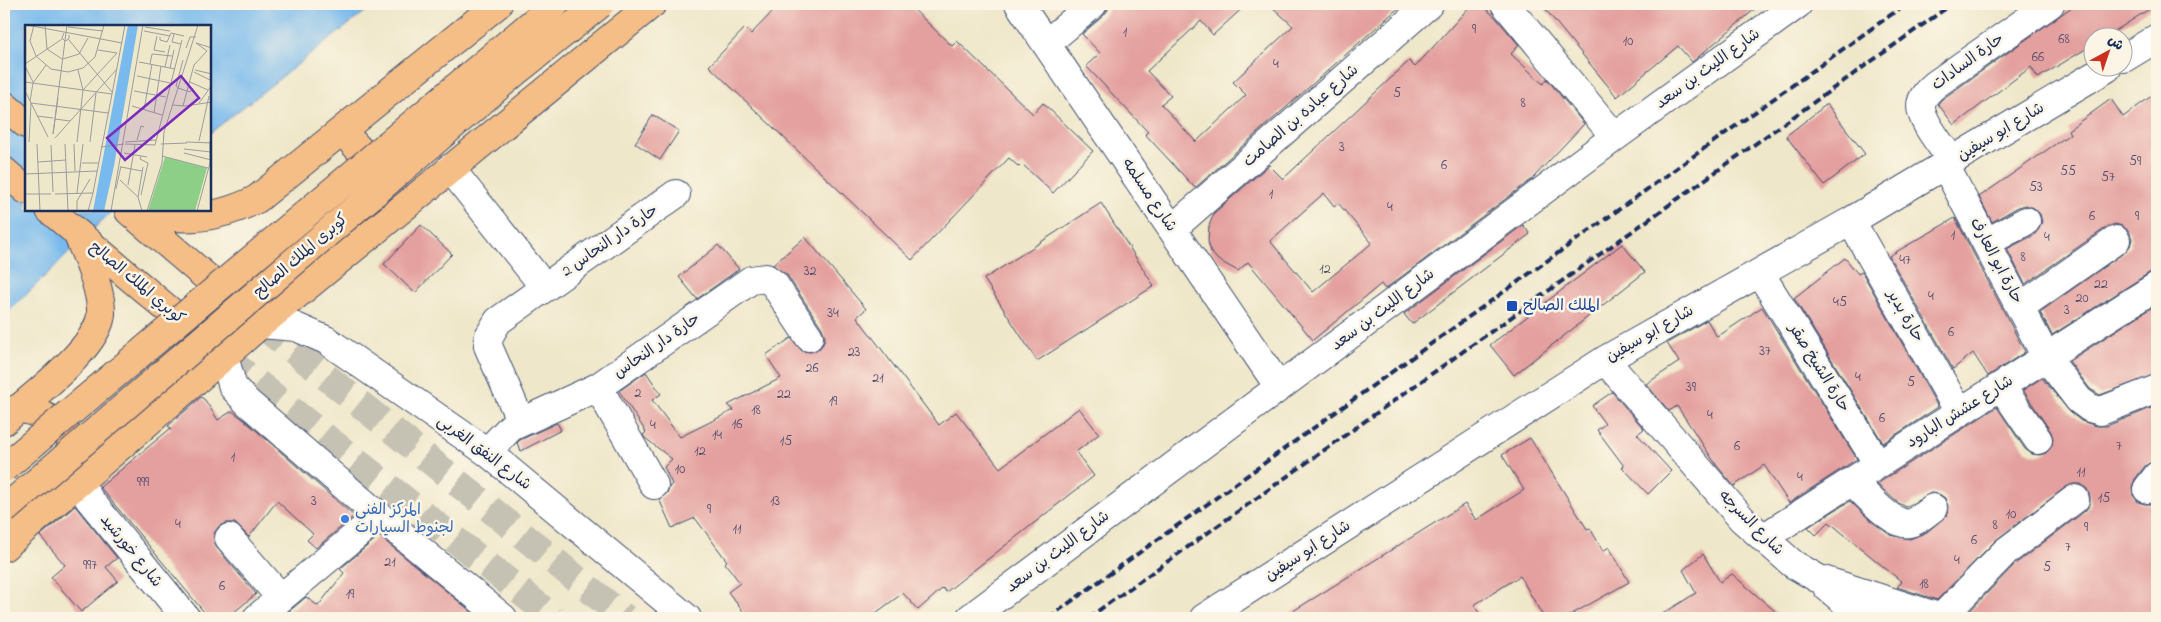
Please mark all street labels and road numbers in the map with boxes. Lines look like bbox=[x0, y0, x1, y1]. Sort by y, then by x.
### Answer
street label: شارع الليث بن سعد bbox=[1650, 23, 1766, 115]
street label: حارة السادات bbox=[1927, 27, 2009, 97]
street label: شارع عباده بن الصامت bbox=[1238, 59, 1364, 173]
street label: شارع ابو سيفين bbox=[1953, 96, 2049, 168]
street label: شارع مسلمه bbox=[1115, 153, 1183, 237]
street label: حارة دار النحاس 2 bbox=[557, 199, 663, 283]
street label: كوبرى الملك الصالح bbox=[248, 208, 354, 304]
street label: حارة ابو العارف bbox=[1963, 214, 2029, 308]
street label: كوبري الملك الصالح bbox=[84, 236, 190, 330]
street label: شارع الليث بن سعد bbox=[1326, 263, 1440, 357]
street label: حارة بدير bbox=[1879, 283, 1930, 347]
street label: شارع ابو سيفين bbox=[1602, 299, 1698, 369]
street label: حارة دار النحاس bbox=[609, 307, 705, 385]
street label: حارة الشيخ صقر bbox=[1781, 317, 1856, 417]
street label: شارع عشش البارود bbox=[1902, 369, 2018, 455]
street label: شارع النفق الغربى bbox=[432, 409, 536, 497]
street label: شارع السرجه bbox=[1713, 485, 1789, 561]
street label: شارع الليث بن سعد bbox=[1001, 505, 1115, 599]
street label: شارع خورشيد bbox=[94, 509, 168, 593]
street label: شارع ابو سيفين bbox=[1260, 514, 1356, 588]

